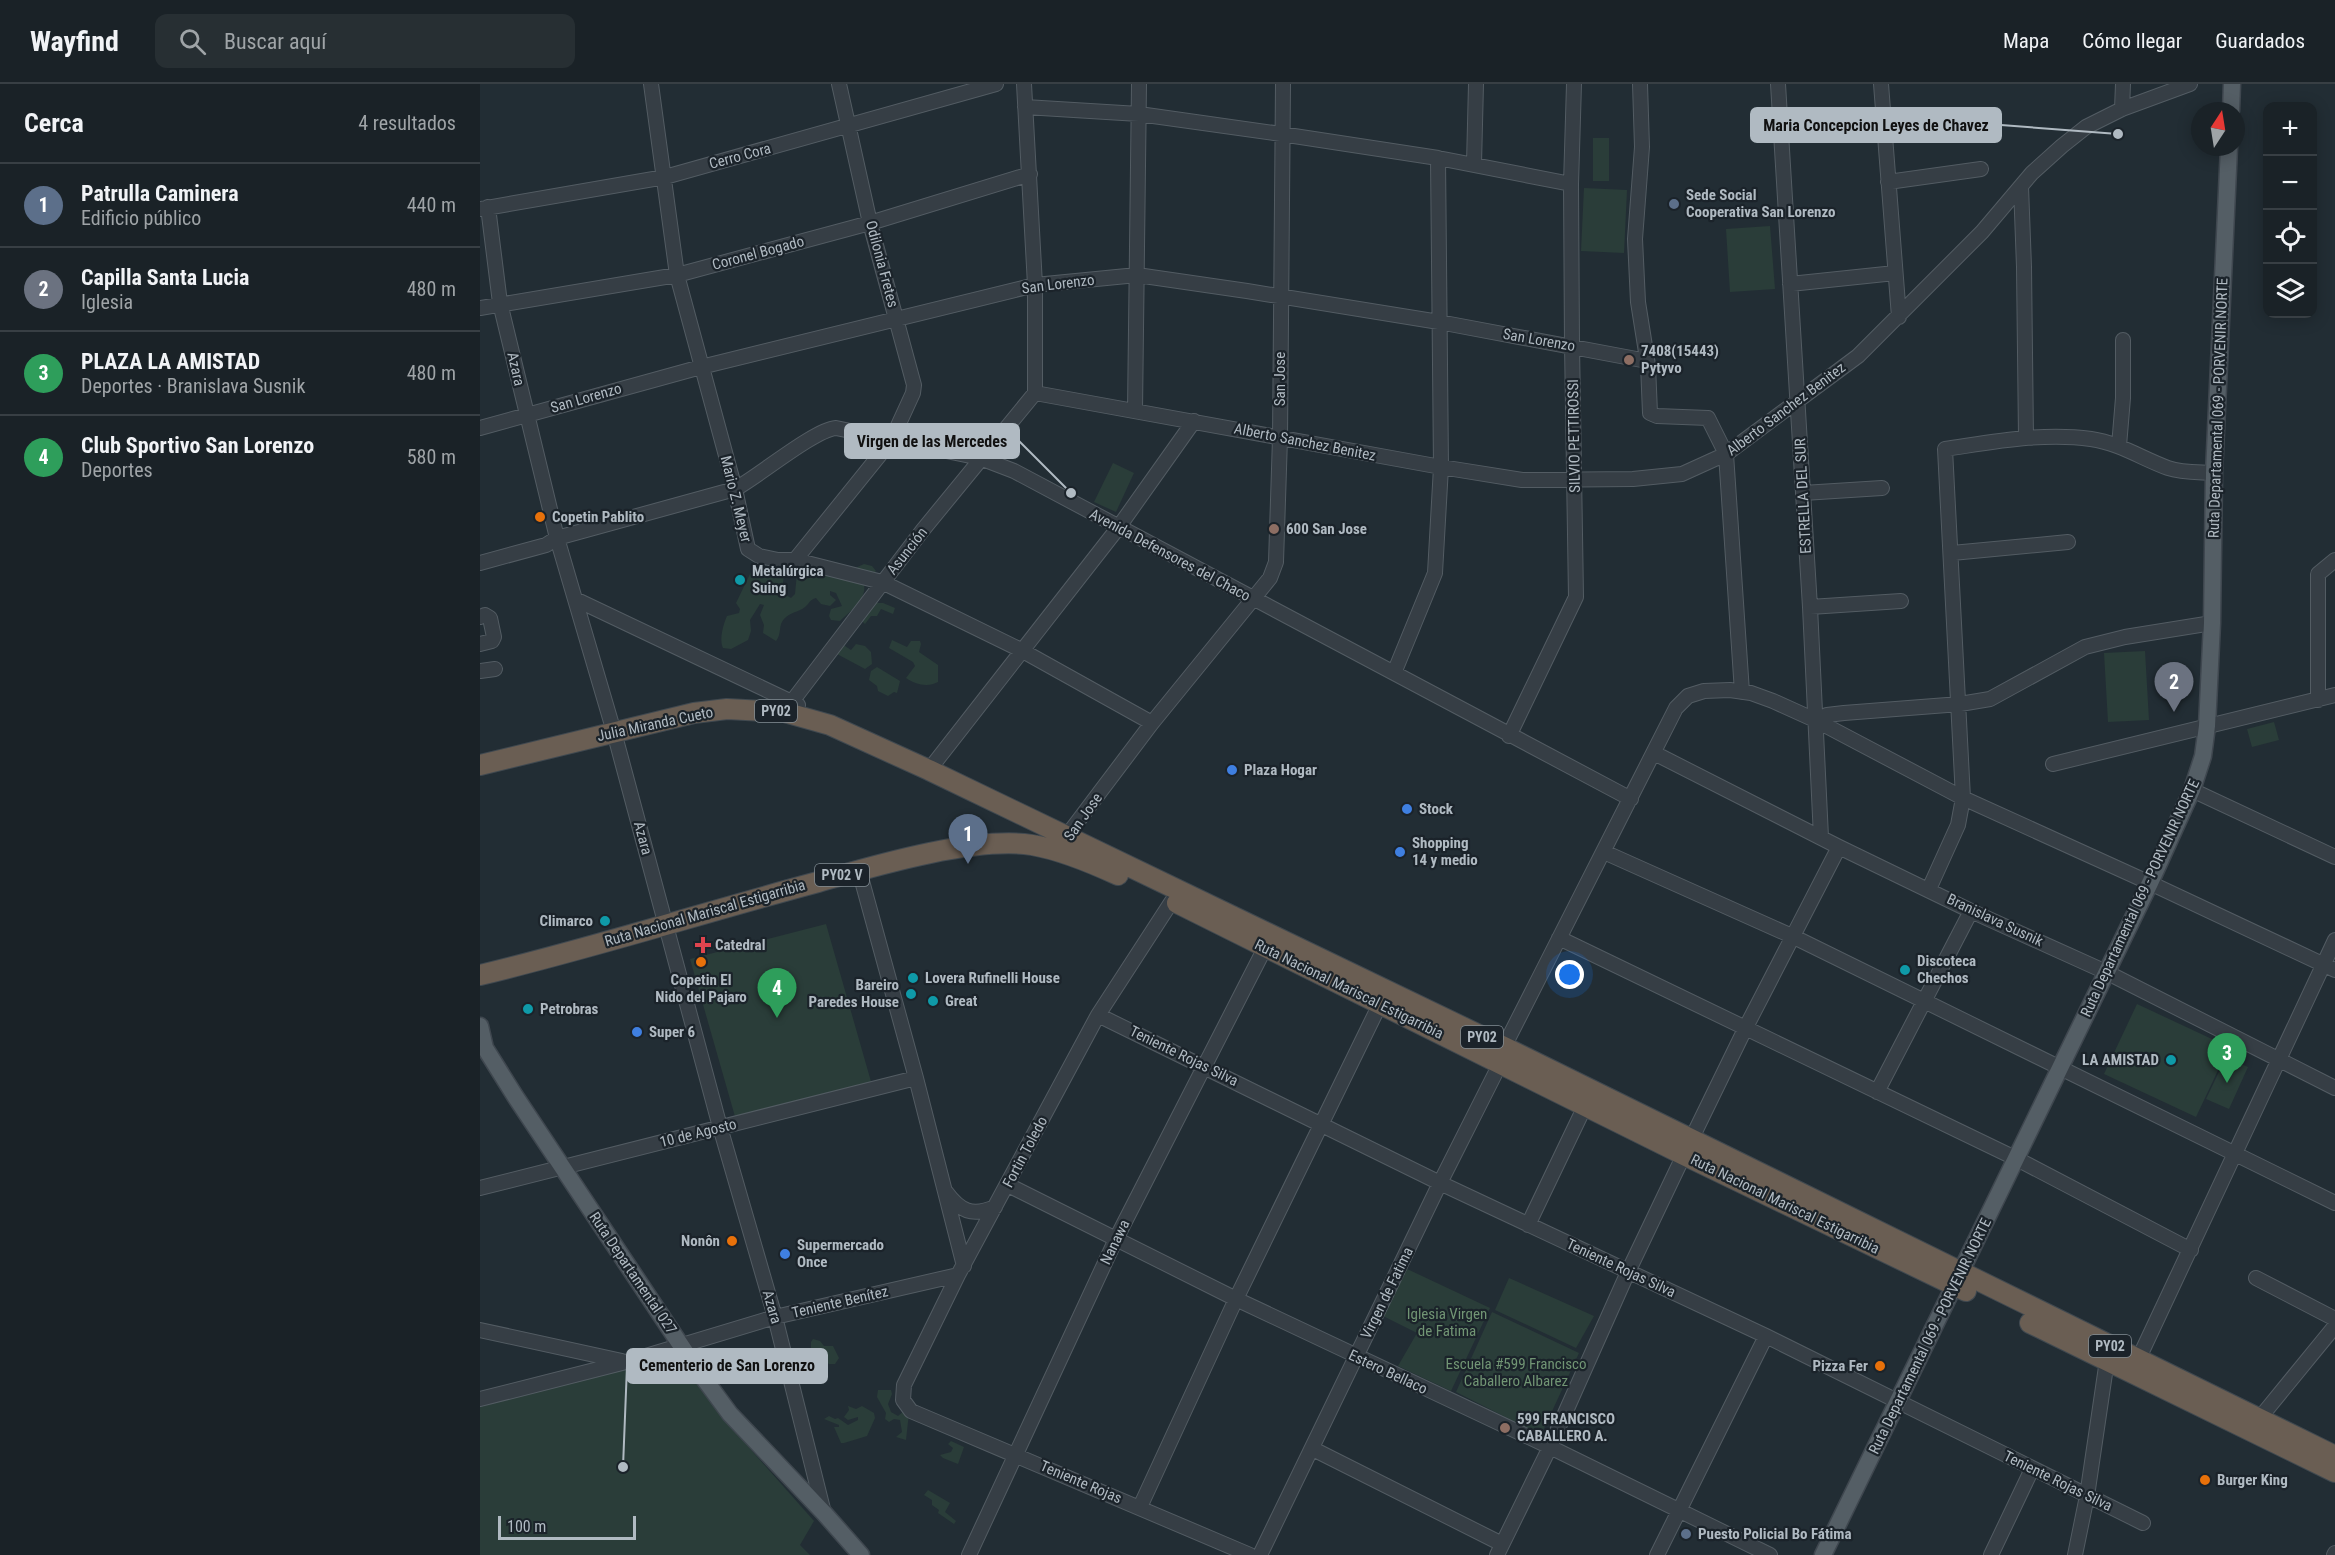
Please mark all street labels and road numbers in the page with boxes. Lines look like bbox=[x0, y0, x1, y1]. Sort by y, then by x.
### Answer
street label: Cerro Cora bbox=[707, 139, 773, 173]
street label: Odilonia Fretes bbox=[862, 219, 902, 309]
street label: Coronel Bogado bbox=[710, 232, 806, 274]
street label: San Lorenzo bbox=[1021, 271, 1095, 297]
street label: Ruta Departamental 069 - PORVENIR NORTE bbox=[2204, 278, 2232, 538]
street label: San Lorenzo bbox=[1501, 325, 1577, 355]
street label: Azara bbox=[503, 350, 529, 388]
street label: San Jose bbox=[1271, 352, 1289, 406]
street label: Alberto Sanchez Benitez bbox=[1723, 358, 1849, 460]
street label: San Lorenzo bbox=[548, 379, 624, 417]
street label: SILVIO PETTIROSSI bbox=[1564, 379, 1584, 493]
street label: Alberto Sanchez Benitez bbox=[1233, 419, 1377, 465]
street label: ESTRELLA DEL SUR bbox=[1791, 438, 1815, 554]
street label: Mario Z. Meyer bbox=[717, 454, 756, 545]
street label: Avenida Defensores del Chaco bbox=[1086, 505, 1254, 605]
street label: Asunción bbox=[883, 524, 931, 578]
road number: PY02 bbox=[755, 700, 797, 722]
street label: Julia Miranda Cueto bbox=[595, 703, 715, 745]
street label: Ruta Departamental 069 - PORVENIR NORTE bbox=[2077, 776, 2203, 1020]
street label: San Jose bbox=[1060, 790, 1106, 844]
street label: Azara bbox=[630, 819, 656, 857]
road number: PY02 V bbox=[815, 864, 869, 886]
street label: Ruta Nacional Mariscal Estigarribia bbox=[603, 876, 807, 950]
street label: Branislava Susnik bbox=[1944, 890, 2046, 950]
street label: Ruta Nacional Mariscal Estigarribia bbox=[1252, 935, 1446, 1043]
street label: Teniente Rojas Silva bbox=[1127, 1022, 1241, 1090]
road number: PY02 bbox=[1461, 1026, 1503, 1048]
street label: Fortin Toledo bbox=[999, 1113, 1051, 1191]
street label: 10 de Agosto bbox=[658, 1115, 738, 1151]
street label: Ruta Nacional Mariscal Estigarribia bbox=[1688, 1150, 1882, 1258]
street label: Ruta Departamental 027 bbox=[585, 1209, 681, 1337]
street label: Ruta Departamental 069 - PORVENIR NORTE bbox=[1865, 1215, 1995, 1457]
street label: Nanawa bbox=[1096, 1217, 1134, 1267]
street label: Teniente Rojas Silva bbox=[1563, 1235, 1679, 1301]
street label: Virgen de Fatima bbox=[1357, 1244, 1417, 1342]
street label: Teniente Benítez bbox=[790, 1282, 890, 1322]
street label: Azara bbox=[759, 1288, 785, 1326]
road number: PY02 bbox=[2089, 1335, 2131, 1357]
street label: Estero Bellaco bbox=[1346, 1346, 1430, 1398]
street label: Teniente Rojas Silva bbox=[2001, 1447, 2115, 1515]
street label: Teniente Rojas bbox=[1037, 1457, 1125, 1507]

